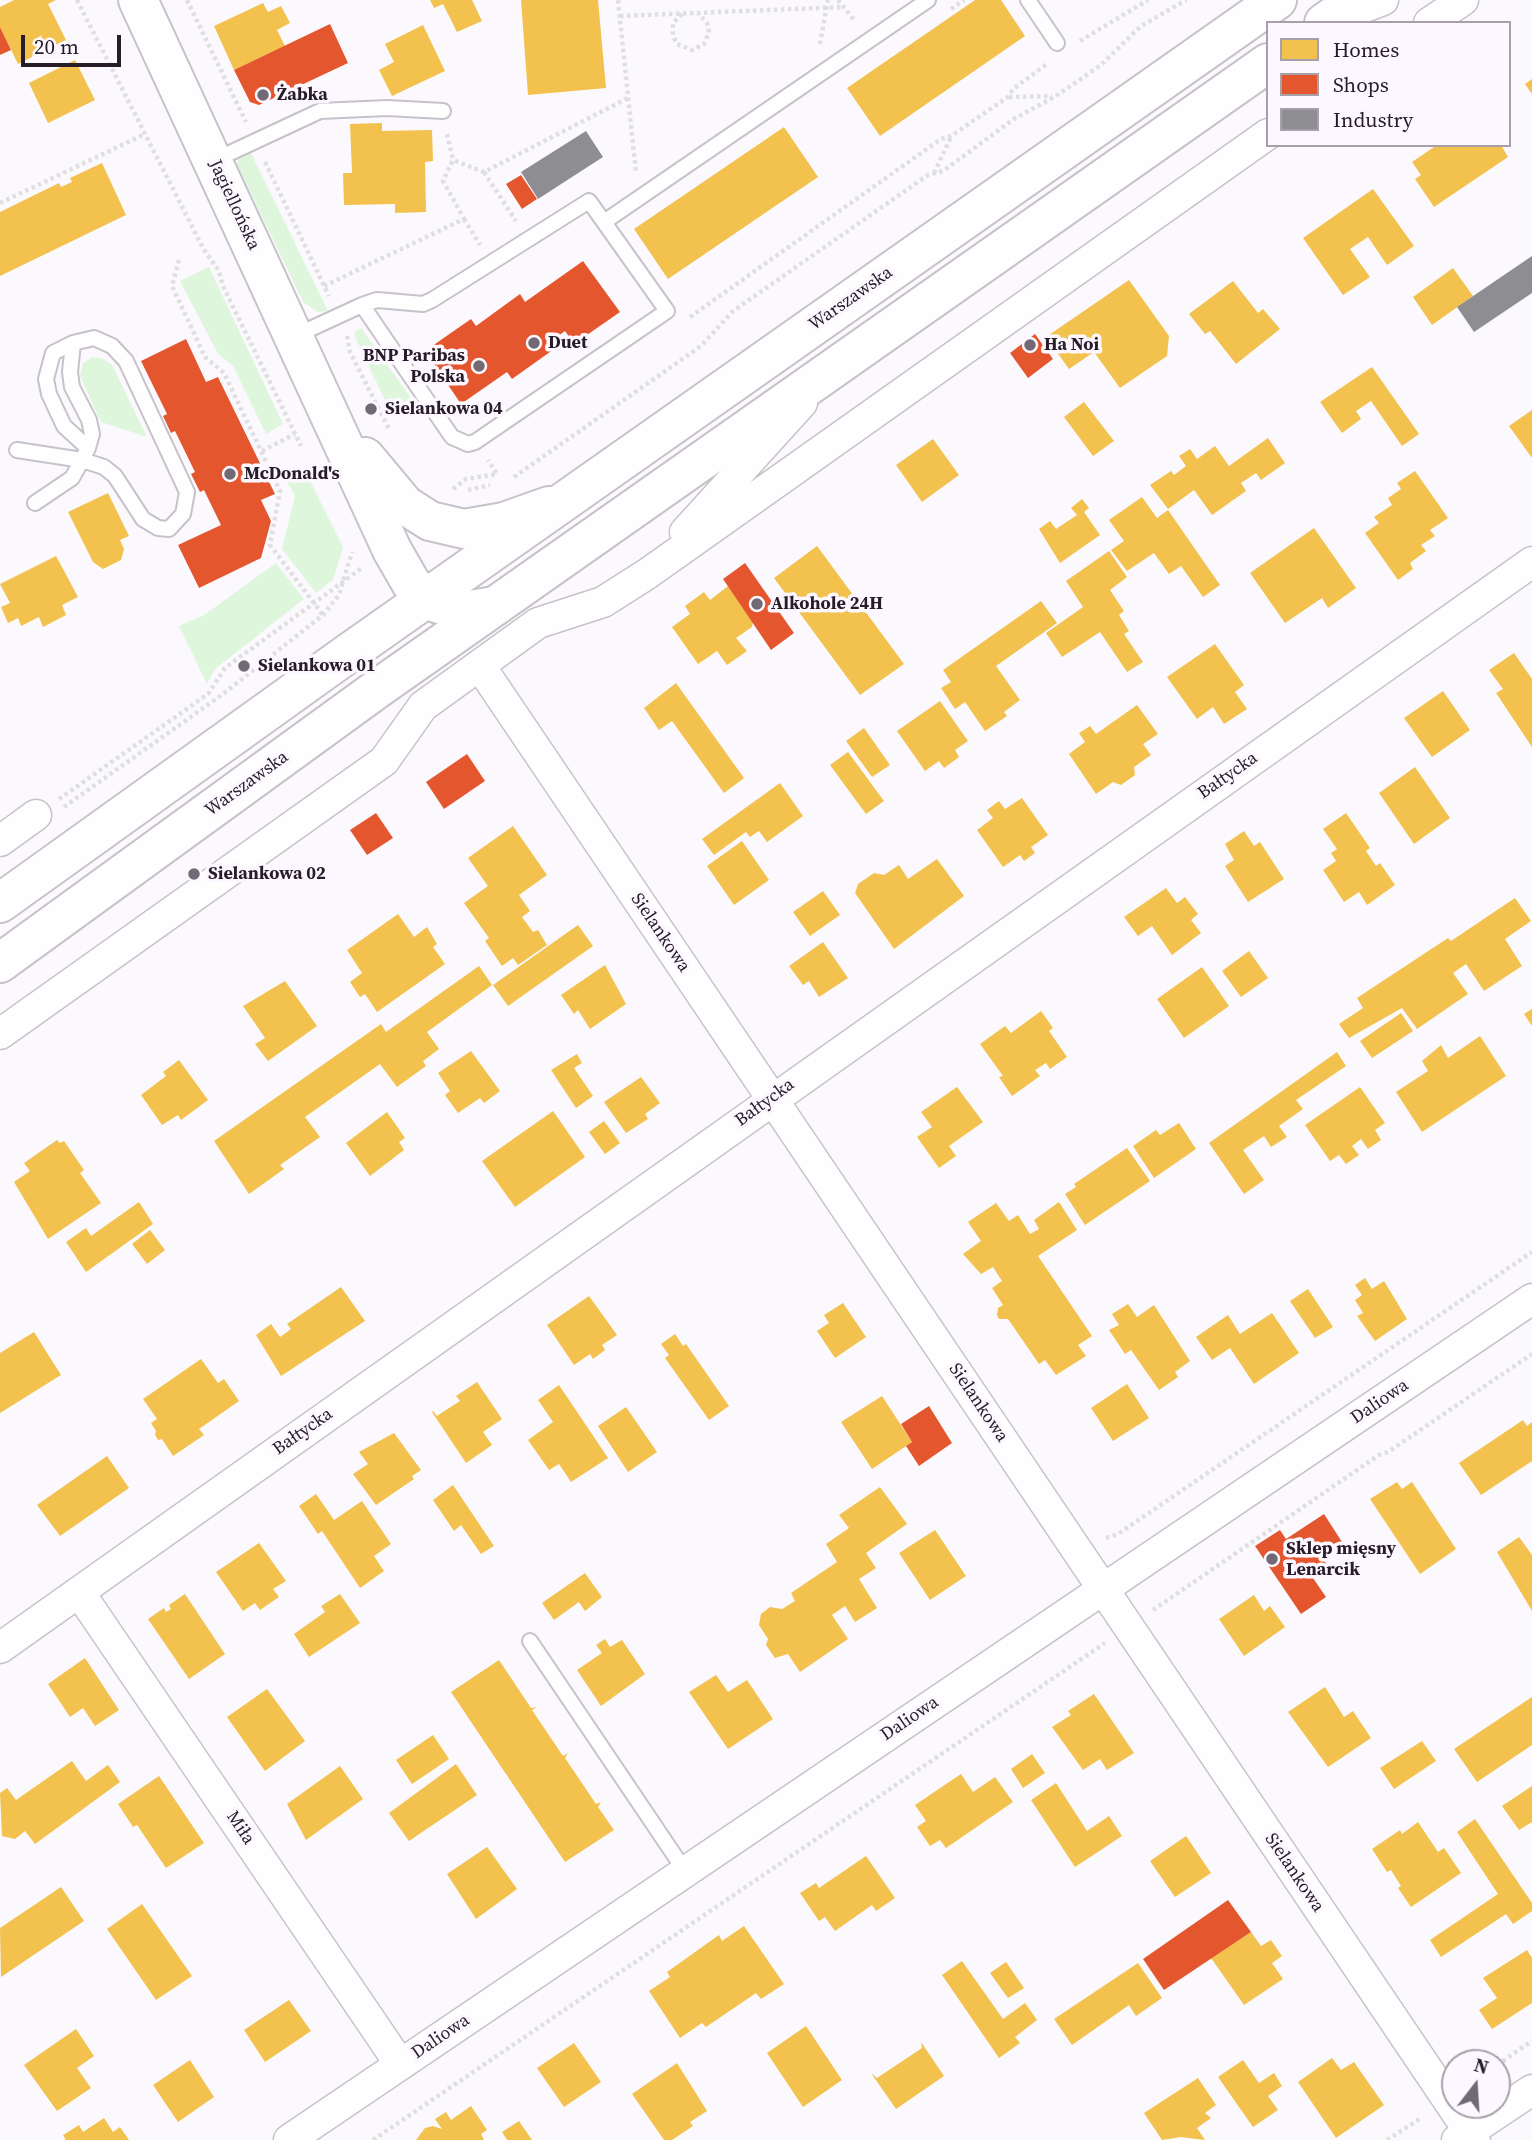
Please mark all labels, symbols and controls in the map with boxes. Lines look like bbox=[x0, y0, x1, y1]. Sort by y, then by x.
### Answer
scale bar bbox=[24, 21, 124, 65]
legend bbox=[1266, 21, 1511, 147]
text: 20 m bbox=[34, 32, 79, 61]
text: Homes bbox=[1333, 35, 1399, 64]
text: Shops bbox=[1333, 70, 1389, 99]
place label: Żabka bbox=[277, 84, 328, 106]
marker: Żabka bbox=[255, 87, 271, 103]
text: Industry bbox=[1333, 105, 1413, 134]
street label: Jagiellońska bbox=[204, 156, 264, 254]
street label: Warszawska bbox=[805, 262, 897, 336]
place label: Duet bbox=[548, 332, 587, 354]
place label: Ha Noi bbox=[1044, 334, 1099, 356]
marker: Duet bbox=[526, 335, 542, 351]
marker: Ha Noi bbox=[1022, 337, 1038, 353]
place label: BNP Paribas Polska bbox=[363, 345, 465, 388]
marker: BNP Paribas Polska bbox=[471, 358, 487, 374]
place label: Sielankowa 04 bbox=[385, 398, 503, 420]
marker: Sielankowa 04 bbox=[363, 401, 379, 417]
place label: McDonald's bbox=[244, 463, 340, 485]
marker: McDonald's bbox=[222, 466, 238, 482]
place label: Alkohole 24H bbox=[771, 593, 883, 615]
marker: Alkohole 24H bbox=[749, 596, 765, 612]
place label: Sielankowa 01 bbox=[258, 655, 376, 677]
marker: Sielankowa 01 bbox=[236, 658, 252, 674]
street label: Warszawska bbox=[201, 747, 293, 821]
street label: Bałtycka bbox=[1194, 748, 1262, 804]
place label: Sielankowa 02 bbox=[208, 863, 326, 885]
marker: Sielankowa 02 bbox=[186, 866, 202, 882]
street label: Sielankowa bbox=[626, 889, 694, 977]
street label: Bałtycka bbox=[731, 1074, 799, 1132]
street label: Sielankowa bbox=[944, 1359, 1012, 1447]
street label: Daliowa bbox=[1347, 1375, 1413, 1429]
street label: Bałtycka bbox=[269, 1404, 337, 1460]
place label: Sklep mięsny Lenarcik bbox=[1286, 1538, 1396, 1580]
marker: Sklep mięsny Lenarcik bbox=[1264, 1551, 1280, 1567]
street label: Daliowa bbox=[877, 1692, 943, 1746]
street label: Miła bbox=[221, 1807, 259, 1849]
street label: Sielankowa bbox=[1260, 1829, 1328, 1917]
street label: Daliowa bbox=[408, 2010, 474, 2064]
north arrow bbox=[1441, 2049, 1511, 2119]
text: N bbox=[1471, 2051, 1492, 2080]

